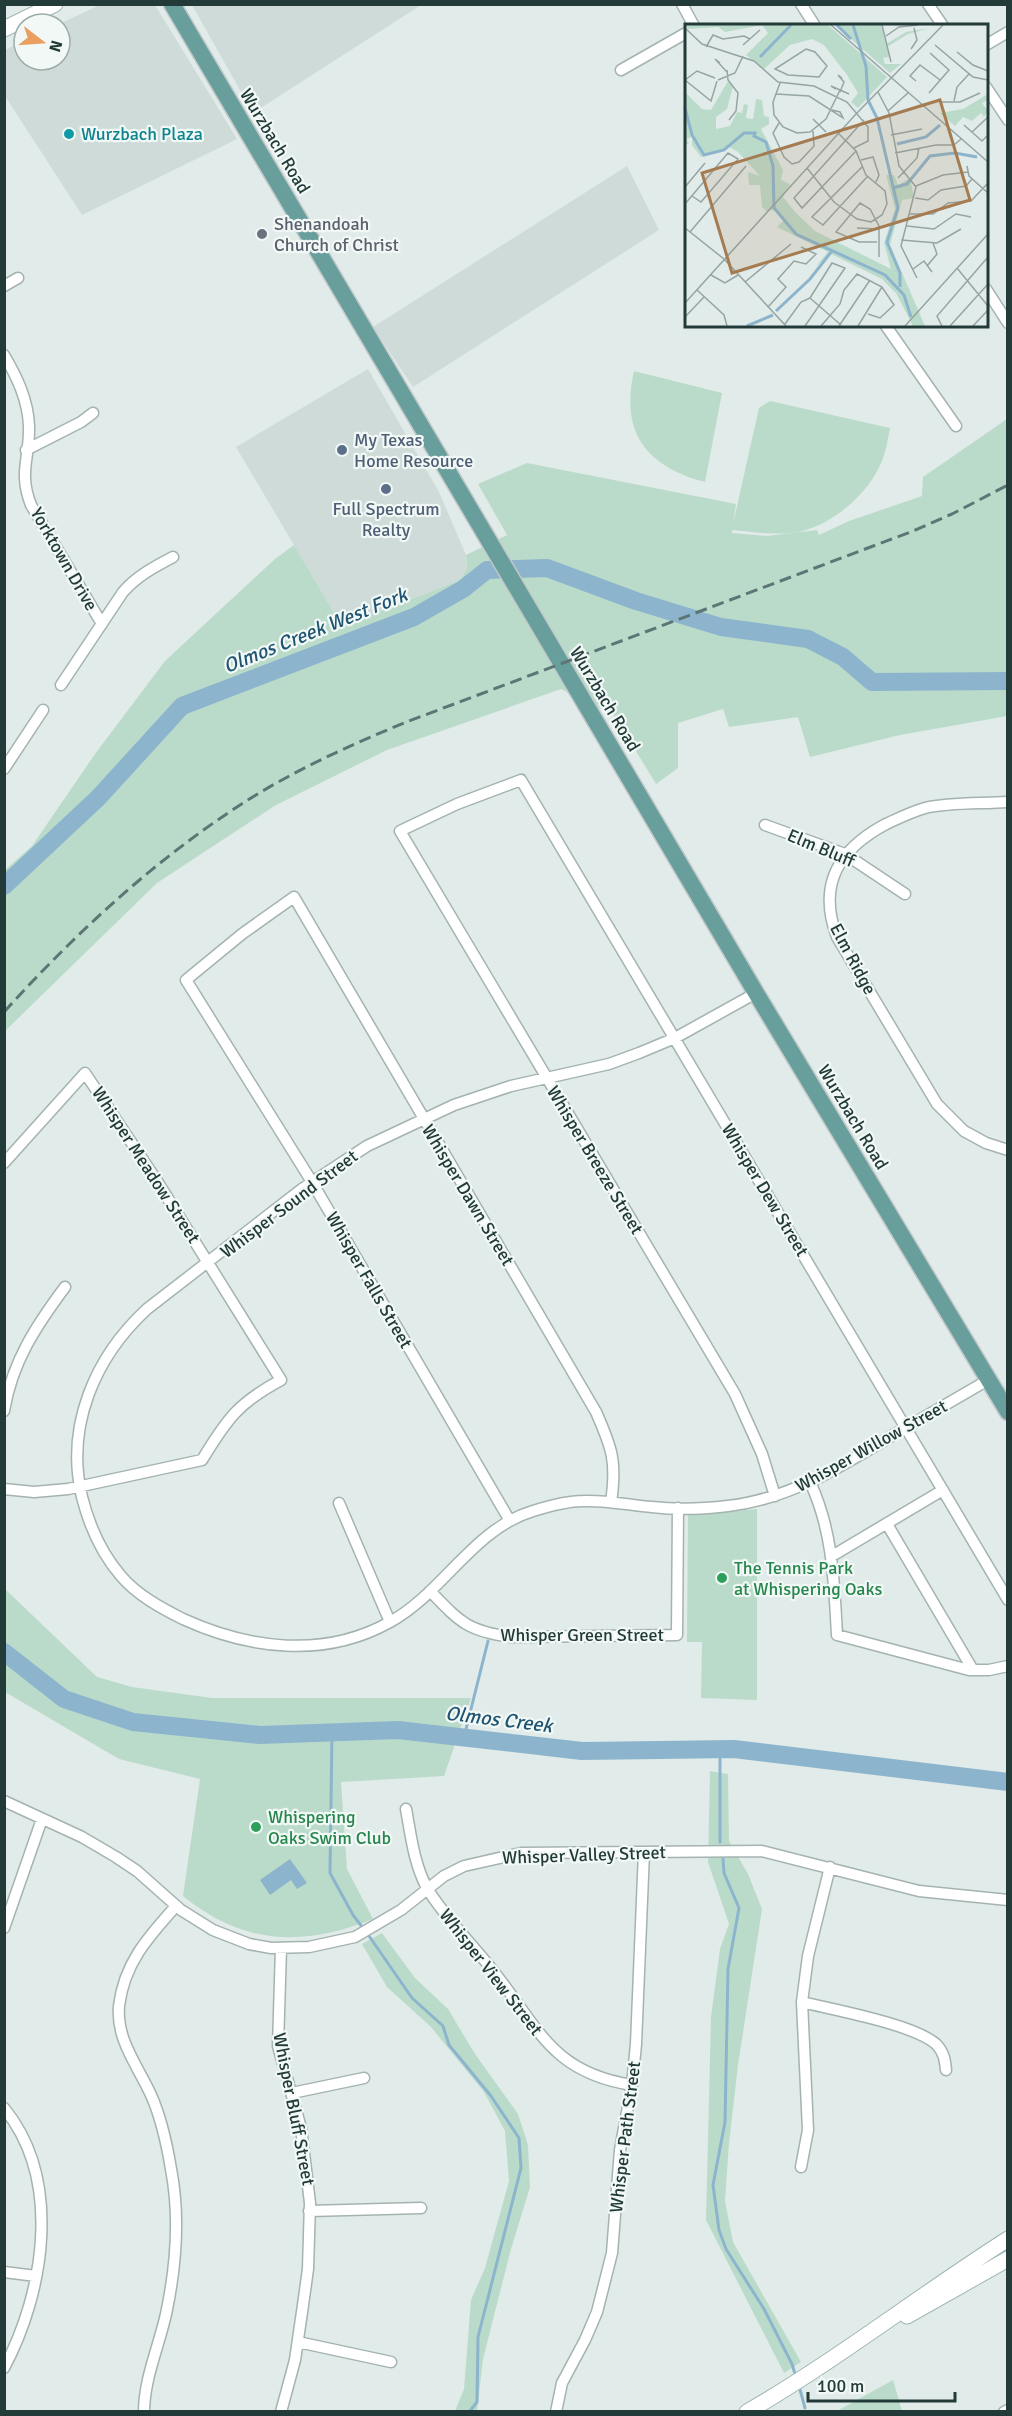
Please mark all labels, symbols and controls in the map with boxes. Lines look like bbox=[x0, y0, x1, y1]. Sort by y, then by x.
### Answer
north arrow bbox=[12, 12, 72, 72]
inset map bbox=[685, 24, 988, 327]
text: N bbox=[44, 38, 67, 54]
street label: Wurzbach Road bbox=[235, 84, 315, 198]
place label: Wurzbach Plaza bbox=[81, 123, 203, 145]
marker: Wurzbach Plaza bbox=[62, 127, 76, 141]
place label: Shenandoah Church of Christ bbox=[274, 213, 399, 256]
marker: Shenandoah Church of Christ bbox=[255, 227, 269, 241]
place label: My Texas Home Resource bbox=[354, 429, 473, 472]
marker: My Texas Home Resource bbox=[335, 443, 349, 457]
marker: Full Spectrum Realty bbox=[379, 482, 393, 496]
place label: Full Spectrum Realty bbox=[332, 498, 440, 541]
street label: Yorktown Drive bbox=[26, 504, 102, 614]
water label: Olmos Creek West Fork bbox=[220, 581, 413, 679]
street label: Wurzbach Road bbox=[565, 642, 645, 756]
street label: Elm Bluff bbox=[784, 824, 859, 873]
street label: Elm Ridge bbox=[825, 920, 881, 998]
street label: Wurzbach Road bbox=[813, 1060, 893, 1174]
street label: Whisper Breeze Street bbox=[542, 1082, 648, 1238]
street label: Whisper Meadow Street bbox=[87, 1083, 205, 1247]
street label: Whisper Dew Street bbox=[717, 1119, 813, 1261]
street label: Whisper Dawn Street bbox=[417, 1120, 519, 1270]
street label: Whisper Sound Street bbox=[216, 1145, 362, 1263]
street label: Whisper Falls Street bbox=[321, 1208, 417, 1352]
street label: Whisper Willow Street bbox=[791, 1395, 951, 1497]
place label: The Tennis Park at Whispering Oaks bbox=[734, 1557, 882, 1600]
marker: The Tennis Park at Whispering Oaks bbox=[715, 1571, 729, 1585]
street label: Whisper Green Street bbox=[500, 1624, 664, 1646]
water label: Olmos Creek bbox=[444, 1701, 556, 1739]
place label: Whispering Oaks Swim Club bbox=[268, 1806, 391, 1849]
marker: Whispering Oaks Swim Club bbox=[249, 1820, 263, 1834]
street label: Whisper Valley Street bbox=[502, 1841, 666, 1869]
street label: Whisper View Street bbox=[435, 1904, 547, 2040]
street label: Whisper Bluff Street bbox=[268, 2031, 320, 2187]
street label: Whisper Path Street bbox=[605, 2060, 645, 2214]
scale bar bbox=[808, 2365, 955, 2403]
text: 100 m bbox=[817, 2375, 864, 2397]

